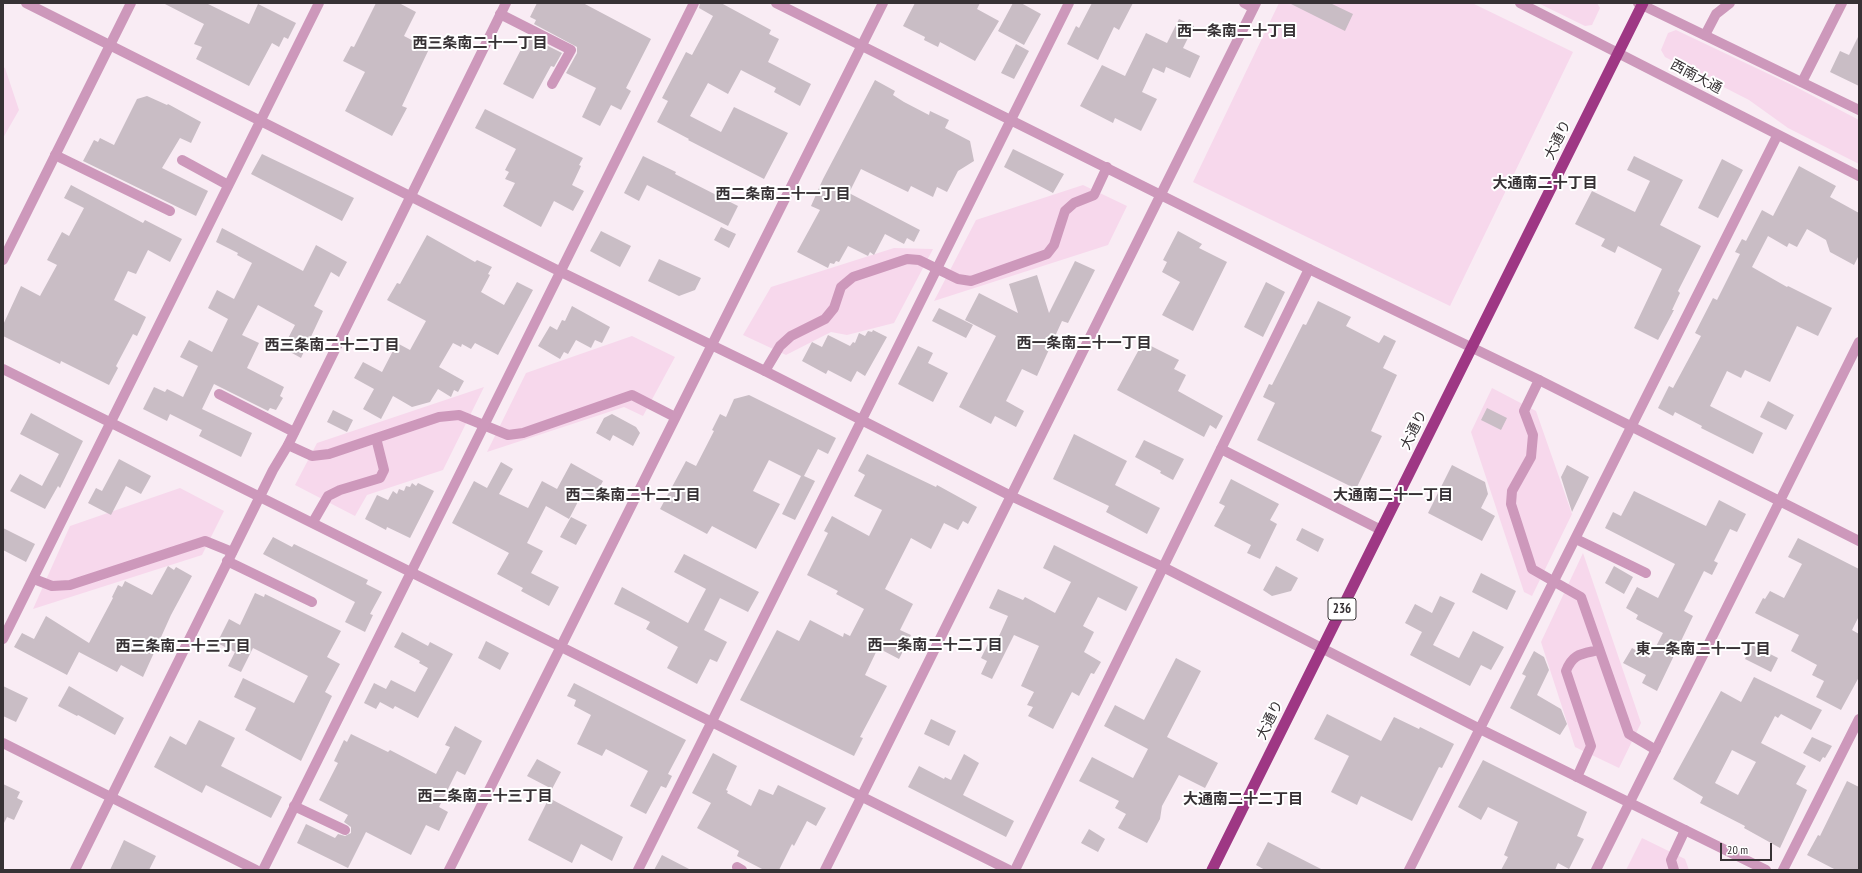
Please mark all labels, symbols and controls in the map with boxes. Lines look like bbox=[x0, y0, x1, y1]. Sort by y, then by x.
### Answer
district label: 西一条南二十丁目 bbox=[1177, 23, 1297, 41]
district label: 西三条南二十一丁目 bbox=[413, 35, 547, 53]
street label: 西南大通 bbox=[1667, 56, 1725, 98]
street label: 大通り bbox=[1541, 117, 1575, 163]
district label: 大通南二十丁目 bbox=[1493, 175, 1597, 193]
district label: 西二条南二十一丁目 bbox=[716, 186, 850, 204]
district label: 西一条南二十一丁目 bbox=[1017, 335, 1151, 353]
district label: 西三条南二十二丁目 bbox=[265, 337, 399, 355]
street label: 大通り bbox=[1397, 407, 1431, 453]
district label: 西二条南二十二丁目 bbox=[566, 487, 700, 505]
district label: 大通南二十一丁目 bbox=[1333, 487, 1453, 505]
road number: 236 bbox=[1328, 598, 1356, 620]
district label: 西一条南二十二丁目 bbox=[868, 637, 1002, 655]
district label: 西三条南二十三丁目 bbox=[116, 638, 250, 656]
district label: 東一条南二十一丁目 bbox=[1636, 641, 1770, 659]
street label: 大通り bbox=[1253, 697, 1287, 743]
district label: 西二条南二十三丁目 bbox=[418, 788, 552, 806]
district label: 大通南二十二丁目 bbox=[1183, 791, 1303, 809]
scale bar bbox=[1722, 835, 1774, 861]
text: 20 m bbox=[1727, 842, 1748, 857]

